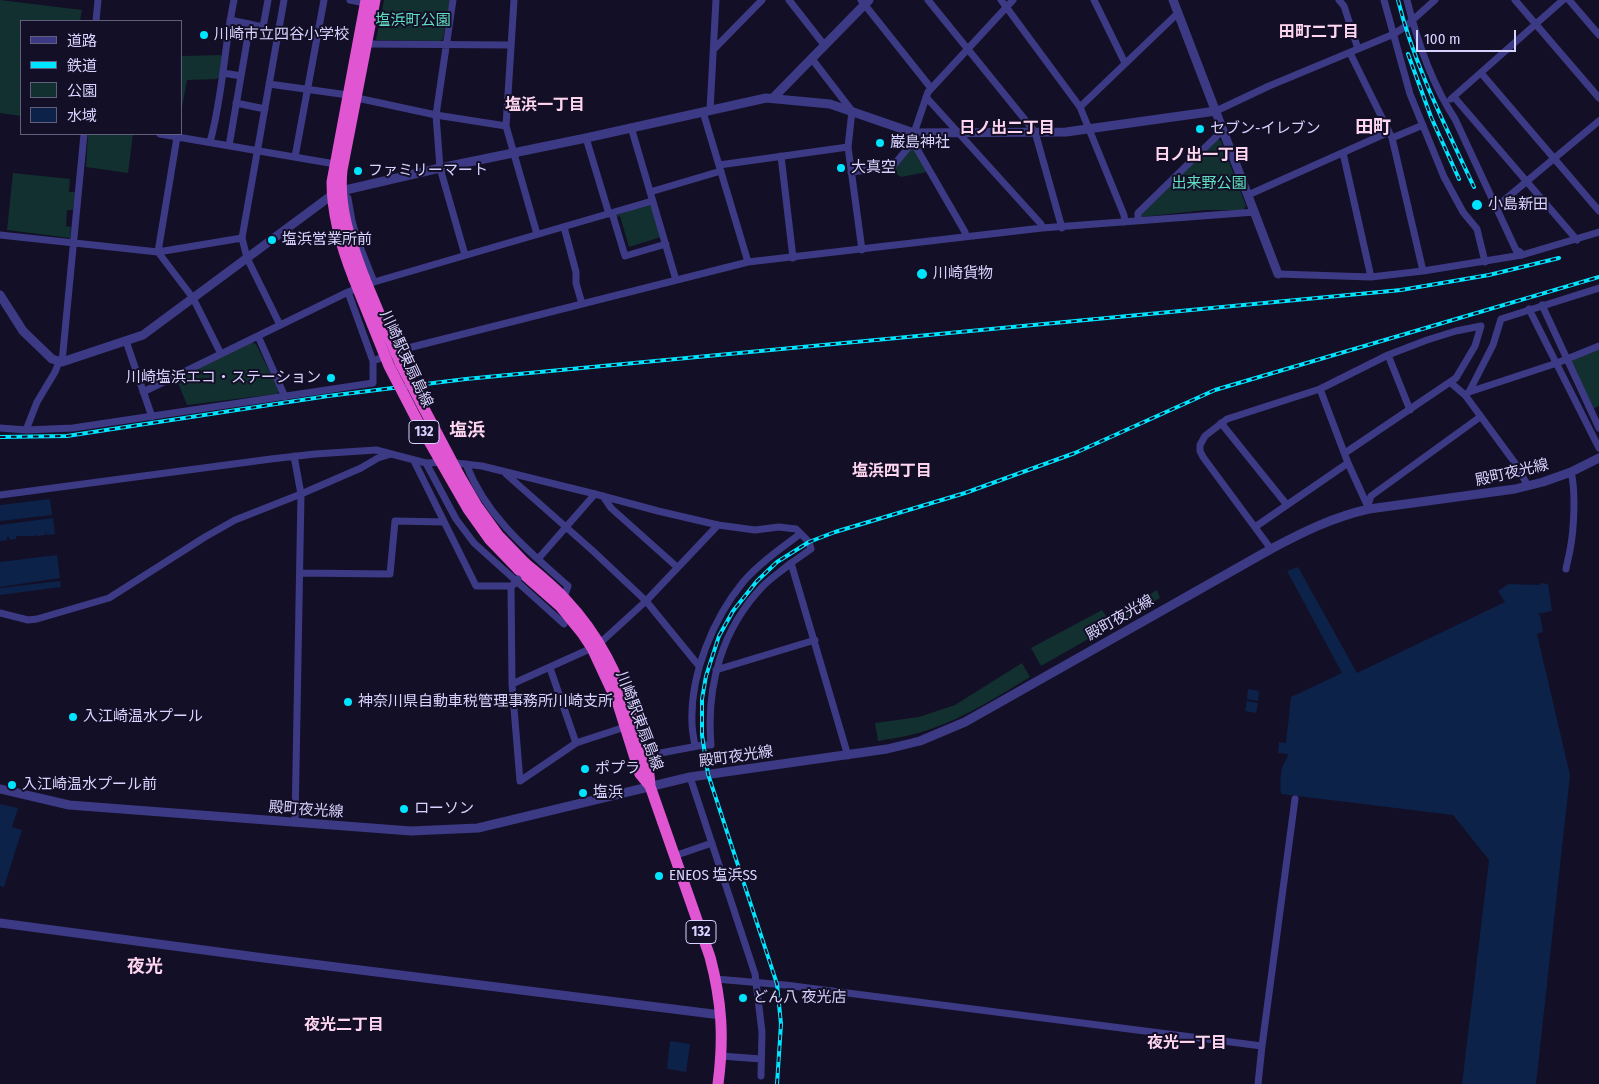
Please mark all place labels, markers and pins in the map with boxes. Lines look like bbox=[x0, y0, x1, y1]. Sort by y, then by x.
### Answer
place label: 川崎市立四谷小学校 bbox=[214, 26, 349, 44]
marker: 川崎市立四谷小学校 bbox=[198, 29, 210, 41]
place label: セブン-イレブン bbox=[1210, 120, 1321, 138]
marker: セブン-イレブン bbox=[1194, 123, 1206, 135]
place label: 巌島神社 bbox=[890, 134, 950, 152]
marker: 巌島神社 bbox=[874, 137, 886, 149]
place label: 大真空 bbox=[851, 159, 896, 177]
place label: ファミリーマート bbox=[368, 162, 488, 180]
marker: 大真空 bbox=[835, 162, 847, 174]
marker: ファミリーマート bbox=[352, 165, 364, 177]
place label: 小島新田 bbox=[1488, 196, 1548, 214]
marker: 小島新田 bbox=[1470, 198, 1484, 212]
place label: 塩浜営業所前 bbox=[282, 231, 372, 249]
marker: 塩浜営業所前 bbox=[266, 234, 278, 246]
place label: 川崎貨物 bbox=[933, 265, 993, 283]
marker: 川崎貨物 bbox=[915, 267, 929, 281]
place label: 川崎塩浜エコ・ステーション bbox=[126, 369, 321, 387]
marker: 川崎塩浜エコ・ステーション bbox=[325, 372, 337, 384]
place label: 神奈川県自動車税管理事務所川崎支所 bbox=[358, 693, 613, 711]
marker: 神奈川県自動車税管理事務所川崎支所 bbox=[342, 696, 354, 708]
place label: 入江崎温水プール bbox=[83, 708, 203, 726]
marker: 入江崎温水プール bbox=[67, 711, 79, 723]
place label: ポプラ bbox=[595, 760, 640, 778]
marker: ポプラ bbox=[579, 763, 591, 775]
place label: 入江崎温水プール前 bbox=[22, 776, 157, 794]
marker: 入江崎温水プール前 bbox=[6, 779, 18, 791]
place label: 塩浜 bbox=[593, 784, 623, 802]
marker: 塩浜 bbox=[577, 787, 589, 799]
place label: ローソン bbox=[414, 800, 474, 818]
marker: ローソン bbox=[398, 803, 410, 815]
place label: ENEOS 塩浜SS bbox=[669, 867, 757, 885]
marker: ENEOS 塩浜SS bbox=[653, 870, 665, 882]
place label: どん八 夜光店 bbox=[753, 989, 847, 1007]
marker: どん八 夜光店 bbox=[737, 992, 749, 1004]

